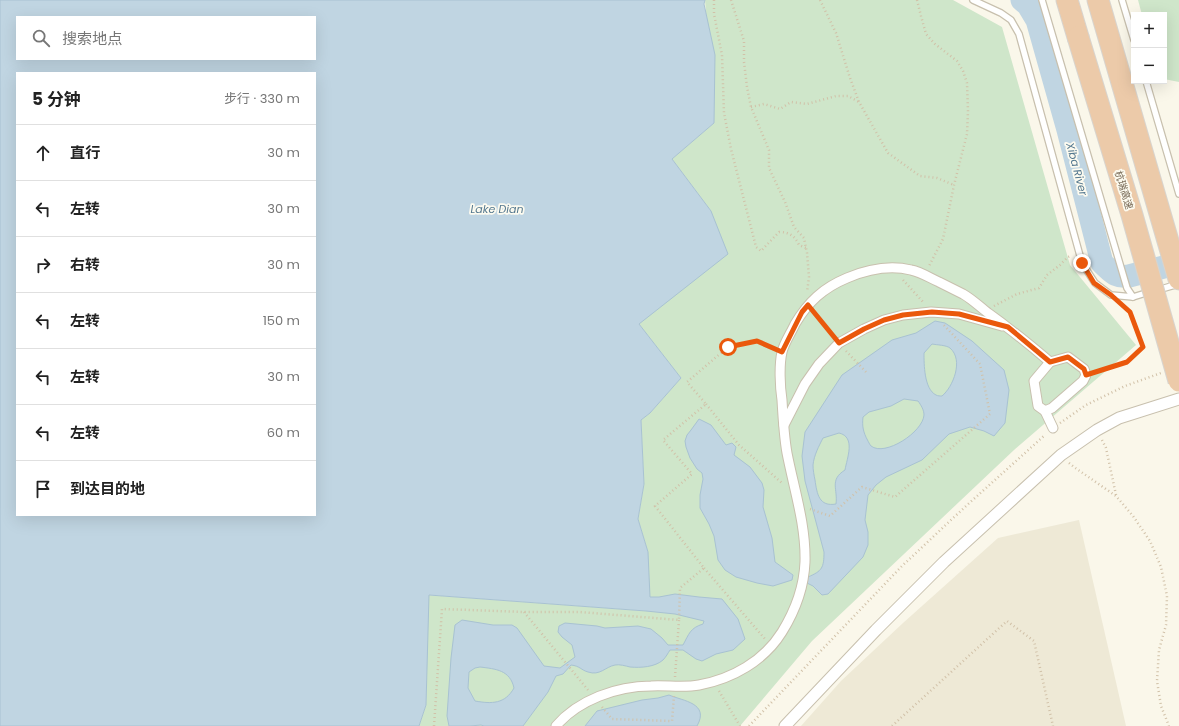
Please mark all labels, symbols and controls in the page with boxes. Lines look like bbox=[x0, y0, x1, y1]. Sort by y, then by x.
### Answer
map controls bbox=[1131, 12, 1167, 84]
button: + bbox=[1131, 12, 1167, 48]
search box bbox=[16, 16, 316, 60]
icon: search bbox=[30, 27, 52, 49]
text: 搜索地点 bbox=[62, 28, 122, 49]
button: − bbox=[1131, 48, 1167, 84]
text: 5 分钟 bbox=[32, 87, 81, 111]
text: 步行 · 330 m bbox=[224, 89, 300, 108]
water label: Xiba River bbox=[1062, 140, 1092, 198]
icon: ahead bbox=[32, 142, 54, 164]
text: 直行 bbox=[70, 142, 100, 163]
text: 30 m bbox=[267, 143, 300, 162]
street label: 杭瑞高速 bbox=[1111, 169, 1137, 211]
icon: left bbox=[32, 198, 54, 220]
text: 左转 bbox=[70, 198, 100, 219]
text: 30 m bbox=[267, 199, 300, 218]
water label: Lake Dian bbox=[471, 201, 523, 217]
icon: right bbox=[32, 254, 54, 276]
text: 右转 bbox=[70, 254, 100, 275]
route end bbox=[1073, 254, 1091, 272]
text: 30 m bbox=[267, 255, 300, 274]
icon: left bbox=[32, 310, 54, 332]
text: 左转 bbox=[70, 310, 100, 331]
text: 150 m bbox=[263, 311, 300, 330]
route start bbox=[719, 338, 737, 356]
icon: left bbox=[32, 366, 54, 388]
text: 左转 bbox=[70, 366, 100, 387]
text: 30 m bbox=[267, 367, 300, 386]
icon: left bbox=[32, 422, 54, 444]
text: 左转 bbox=[70, 422, 100, 443]
text: 60 m bbox=[267, 423, 300, 442]
icon: arrive bbox=[32, 478, 54, 500]
text: 到达目的地 bbox=[70, 478, 145, 499]

